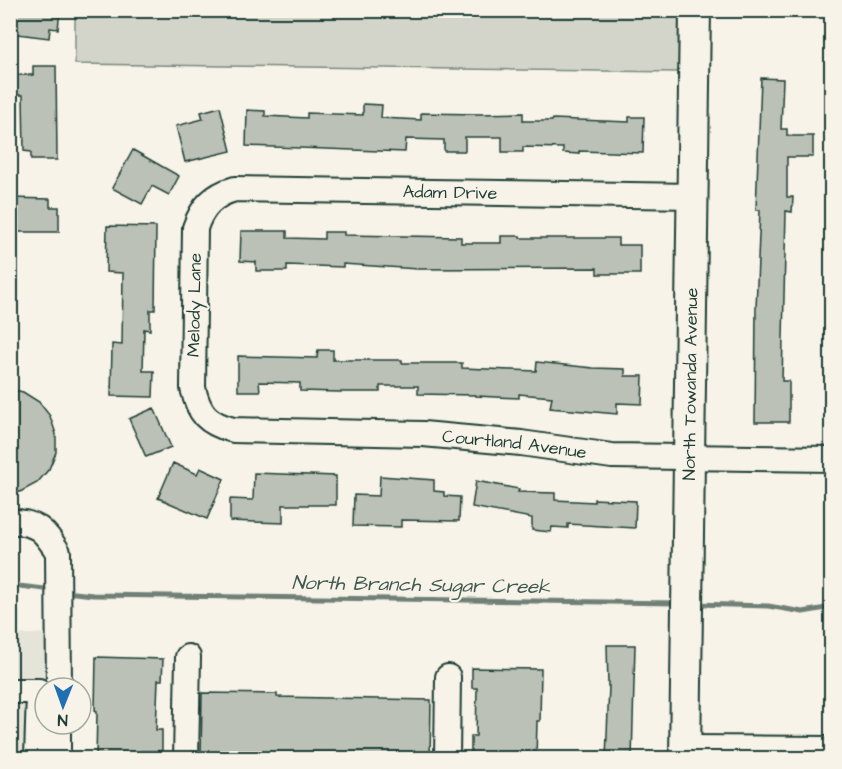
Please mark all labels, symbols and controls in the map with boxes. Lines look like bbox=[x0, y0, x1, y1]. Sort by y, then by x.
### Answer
street label: Adam Drive bbox=[403, 179, 498, 206]
street label: Melody Lane bbox=[181, 252, 209, 357]
street label: North Towanda Avenue bbox=[677, 287, 704, 481]
street label: Courtland Avenue bbox=[441, 424, 588, 465]
water label: North Branch Sugar Creek bbox=[291, 569, 551, 602]
north arrow bbox=[33, 676, 93, 736]
text: N bbox=[58, 709, 68, 731]

